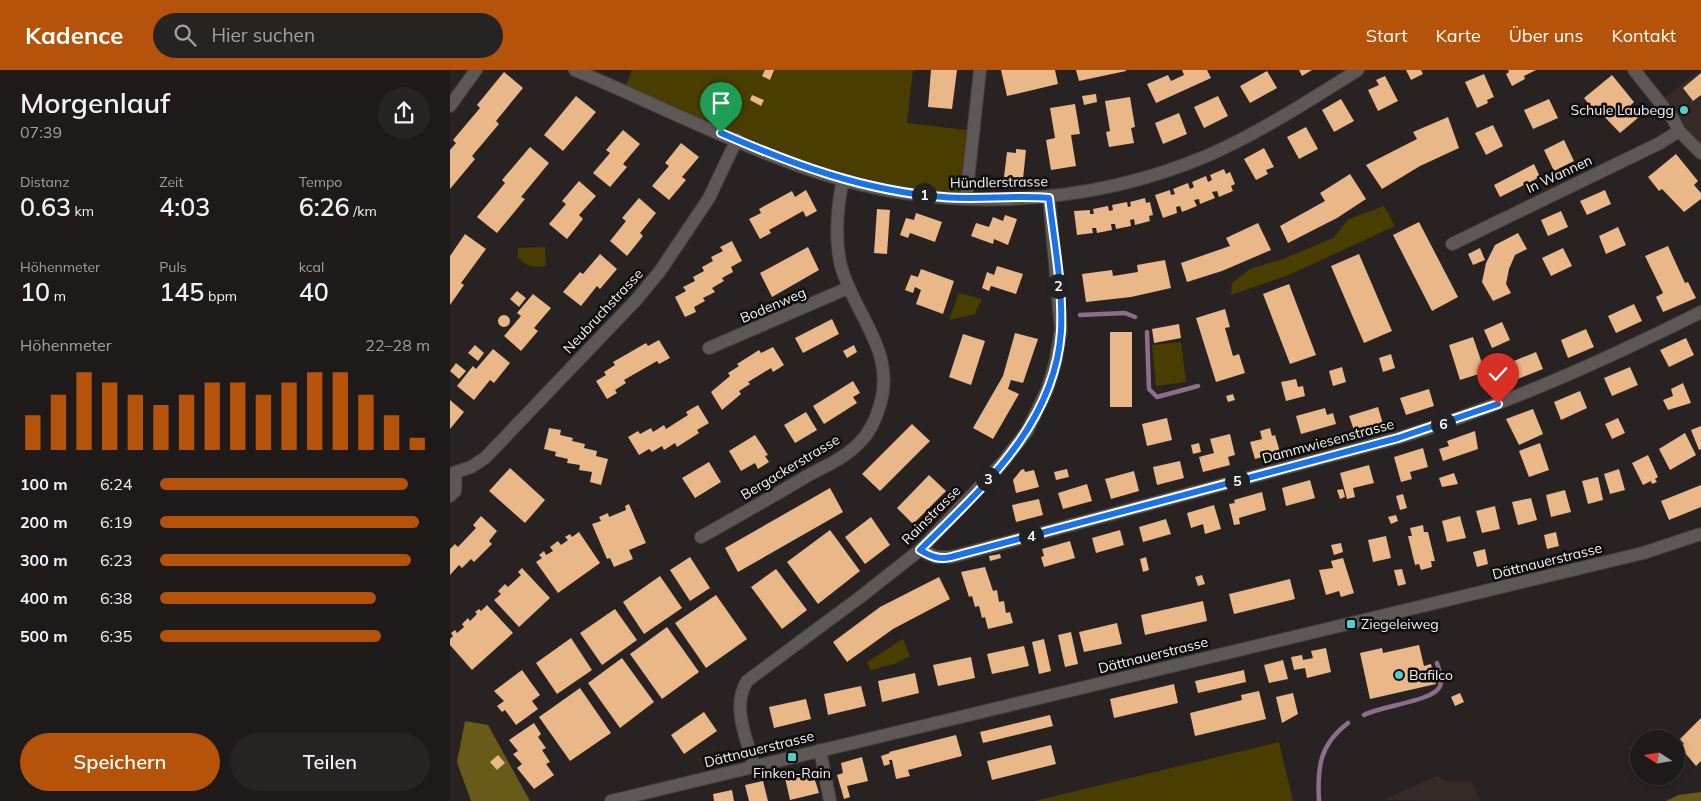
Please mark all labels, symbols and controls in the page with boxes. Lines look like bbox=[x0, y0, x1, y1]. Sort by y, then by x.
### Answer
search box bbox=[153, 13, 503, 58]
text: Kadence bbox=[25, 20, 123, 50]
icon: search bbox=[171, 21, 199, 49]
text: Hier suchen bbox=[211, 23, 315, 47]
text: Start bbox=[1366, 24, 1407, 47]
text: Karte bbox=[1435, 24, 1481, 47]
text: Über uns bbox=[1509, 24, 1584, 47]
text: Kontakt bbox=[1612, 24, 1676, 47]
pin bbox=[700, 82, 742, 133]
text: Morgenlauf bbox=[20, 85, 170, 120]
button: share bbox=[378, 87, 430, 139]
icon: arrive bbox=[707, 89, 735, 117]
place label: Schule Laubegg bbox=[1570, 101, 1674, 119]
marker: Schule Laubegg bbox=[1678, 104, 1690, 116]
text: 07:39 bbox=[20, 122, 62, 142]
street label: In Wannen bbox=[1523, 151, 1595, 197]
street label: Hündlerstrasse bbox=[950, 172, 1048, 192]
text: Distanz bbox=[20, 173, 69, 191]
text: Zeit bbox=[159, 173, 183, 191]
text: Tempo bbox=[299, 173, 342, 191]
pin: 1 bbox=[912, 182, 936, 208]
text: 1 bbox=[920, 186, 929, 204]
text: 0.63 bbox=[20, 191, 71, 222]
text: 4:03 bbox=[159, 191, 210, 222]
text: 6:26 bbox=[299, 191, 350, 222]
text: km bbox=[71, 202, 94, 220]
text: /km bbox=[350, 202, 377, 220]
text: Höhenmeter bbox=[20, 258, 100, 276]
text: Puls bbox=[159, 258, 187, 276]
text: kcal bbox=[299, 258, 324, 276]
street label: Neubruchstrasse bbox=[559, 265, 647, 357]
pin: 2 bbox=[1046, 274, 1070, 298]
text: 10 bbox=[20, 276, 50, 307]
text: 145 bbox=[159, 276, 204, 307]
text: 40 bbox=[299, 276, 329, 307]
text: 2 bbox=[1054, 277, 1063, 295]
street label: Bodenweg bbox=[737, 283, 809, 327]
text: m bbox=[50, 287, 66, 305]
text: bpm bbox=[204, 287, 237, 305]
text: Höhenmeter bbox=[20, 335, 112, 355]
text: 22–28 m bbox=[365, 335, 430, 355]
pin bbox=[1477, 353, 1519, 404]
icon: check bbox=[1484, 360, 1512, 388]
pin: 6 bbox=[1430, 412, 1456, 436]
street label: Dammwiesenstrasse bbox=[1260, 415, 1396, 467]
text: 6 bbox=[1439, 415, 1448, 433]
street label: Bergackerstrasse bbox=[737, 430, 843, 504]
pin: 3 bbox=[976, 466, 1000, 492]
pin: 5 bbox=[1224, 468, 1250, 494]
text: 3 bbox=[984, 470, 993, 488]
text: 5 bbox=[1233, 472, 1242, 490]
text: 100 m bbox=[20, 474, 68, 494]
text: 6:24 bbox=[100, 474, 132, 494]
street label: Rainstrasse bbox=[898, 482, 964, 548]
text: 200 m bbox=[20, 512, 68, 532]
text: 6:19 bbox=[100, 512, 132, 532]
pin: 4 bbox=[1018, 524, 1044, 548]
text: 4 bbox=[1027, 527, 1036, 545]
street label: Dättnauerstrasse bbox=[1490, 539, 1604, 583]
text: 300 m bbox=[20, 550, 68, 570]
text: 6:23 bbox=[100, 550, 132, 570]
text: 400 m bbox=[20, 588, 68, 608]
text: 6:38 bbox=[100, 588, 132, 608]
place label: Ziegeleiweg bbox=[1361, 615, 1439, 633]
marker: Ziegeleiweg bbox=[1345, 618, 1357, 630]
text: 500 m bbox=[20, 626, 68, 646]
text: 6:35 bbox=[100, 626, 132, 646]
street label: Dättnauerstrasse bbox=[1096, 633, 1210, 677]
place label: Bafilco bbox=[1409, 666, 1453, 684]
marker: Bafilco bbox=[1393, 669, 1405, 681]
street label: Dättnauerstrasse bbox=[702, 727, 816, 771]
north arrow bbox=[1630, 730, 1685, 785]
map controls bbox=[1630, 730, 1685, 785]
button: Speichern bbox=[20, 733, 220, 791]
button: Teilen bbox=[230, 733, 430, 791]
marker: Finken-Rain bbox=[786, 751, 798, 763]
place label: Finken-Rain bbox=[753, 764, 831, 782]

